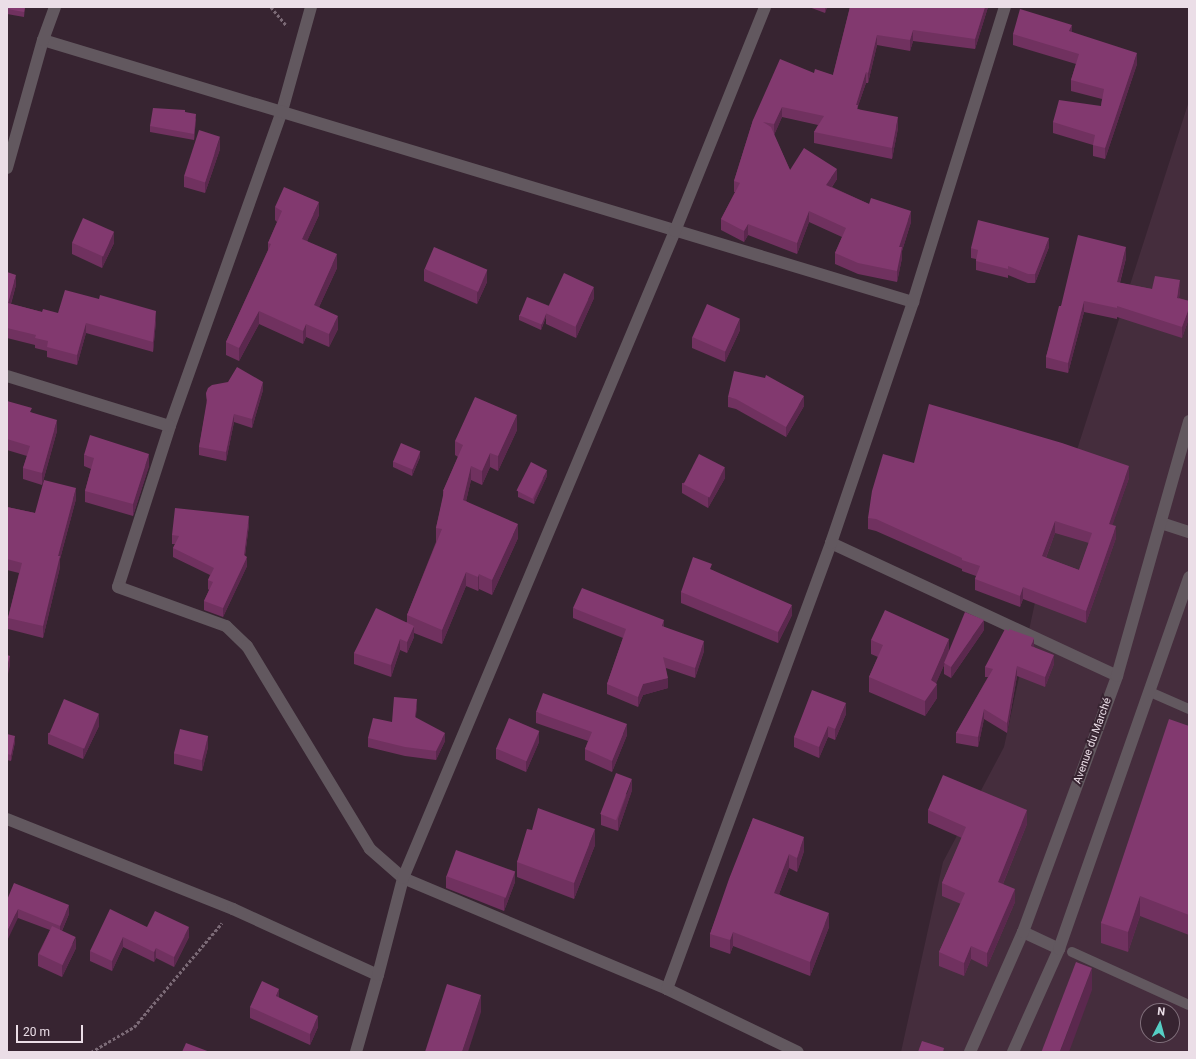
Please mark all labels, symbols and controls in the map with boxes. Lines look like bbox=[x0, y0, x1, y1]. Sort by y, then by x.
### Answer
street label: Avenue du Marché bbox=[1071, 696, 1115, 786]
north arrow bbox=[1140, 1003, 1180, 1043]
text: N bbox=[1157, 1005, 1166, 1018]
scale bar bbox=[18, 1017, 85, 1043]
text: 20 m bbox=[23, 1025, 50, 1039]

